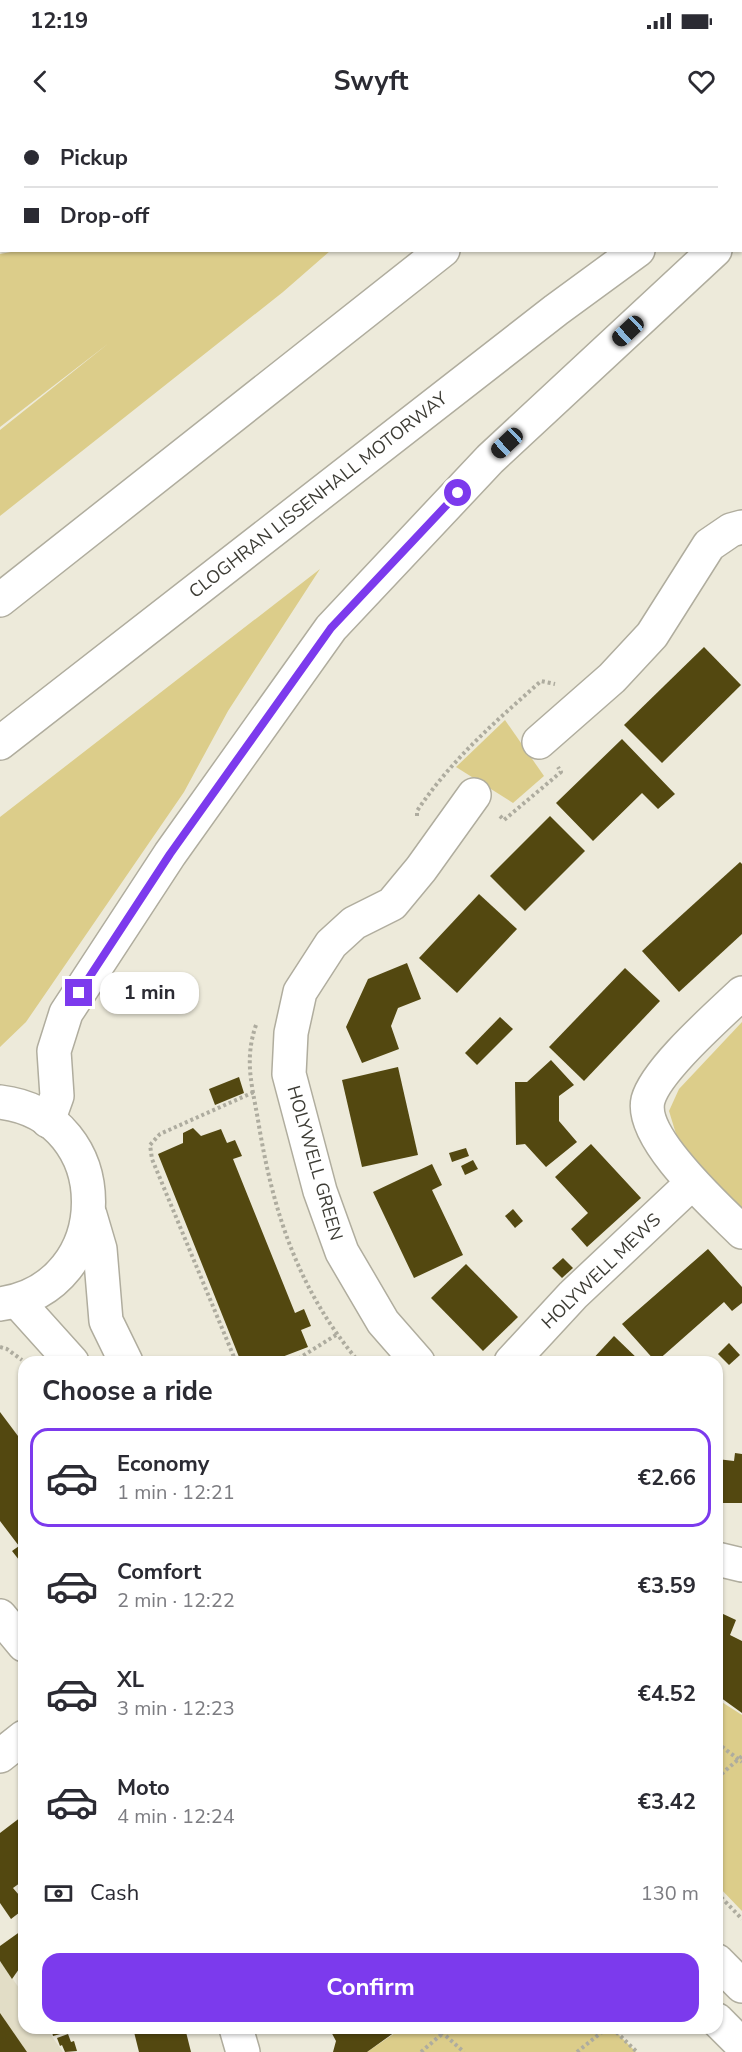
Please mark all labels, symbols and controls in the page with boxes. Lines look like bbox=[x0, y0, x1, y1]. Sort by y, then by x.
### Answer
text: 12:19 bbox=[30, 6, 88, 36]
text: Swyft bbox=[334, 63, 408, 100]
icon: back bbox=[24, 65, 57, 98]
icon: heart bbox=[685, 65, 718, 98]
text: Pickup bbox=[60, 143, 128, 173]
text: Drop-off bbox=[60, 201, 149, 231]
car bbox=[609, 312, 647, 350]
street label: CLOGHRAN LISSENHALL MOTORWAY bbox=[184, 386, 452, 603]
car bbox=[488, 424, 526, 462]
route start bbox=[444, 479, 471, 506]
callout: 1 min bbox=[100, 972, 199, 1014]
route end bbox=[65, 979, 92, 1006]
text: 1 min bbox=[124, 979, 175, 1006]
street label: HOLYWELL GREEN bbox=[281, 1083, 349, 1243]
street label: HOLYWELL MEWS bbox=[536, 1208, 666, 1334]
text: Choose a ride bbox=[42, 1373, 213, 1410]
text: Economy bbox=[117, 1449, 209, 1479]
icon: car bbox=[45, 1451, 99, 1505]
text: €2.66 bbox=[638, 1463, 696, 1493]
text: 1 min · 12:21 bbox=[117, 1479, 235, 1506]
text: Comfort bbox=[117, 1557, 201, 1587]
icon: car bbox=[45, 1559, 99, 1613]
text: €3.59 bbox=[638, 1571, 696, 1601]
text: 2 min · 12:22 bbox=[117, 1587, 235, 1614]
text: XL bbox=[117, 1665, 144, 1695]
icon: car bbox=[45, 1667, 99, 1721]
text: €4.52 bbox=[638, 1679, 696, 1709]
text: 3 min · 12:23 bbox=[117, 1695, 235, 1722]
text: Moto bbox=[117, 1773, 170, 1803]
icon: car bbox=[45, 1775, 99, 1829]
text: €3.42 bbox=[638, 1787, 696, 1817]
text: 4 min · 12:24 bbox=[117, 1803, 235, 1830]
icon: cash bbox=[42, 1877, 75, 1910]
text: Cash bbox=[90, 1878, 139, 1908]
text: 130 m bbox=[641, 1880, 699, 1907]
button: Confirm bbox=[42, 1953, 699, 2022]

